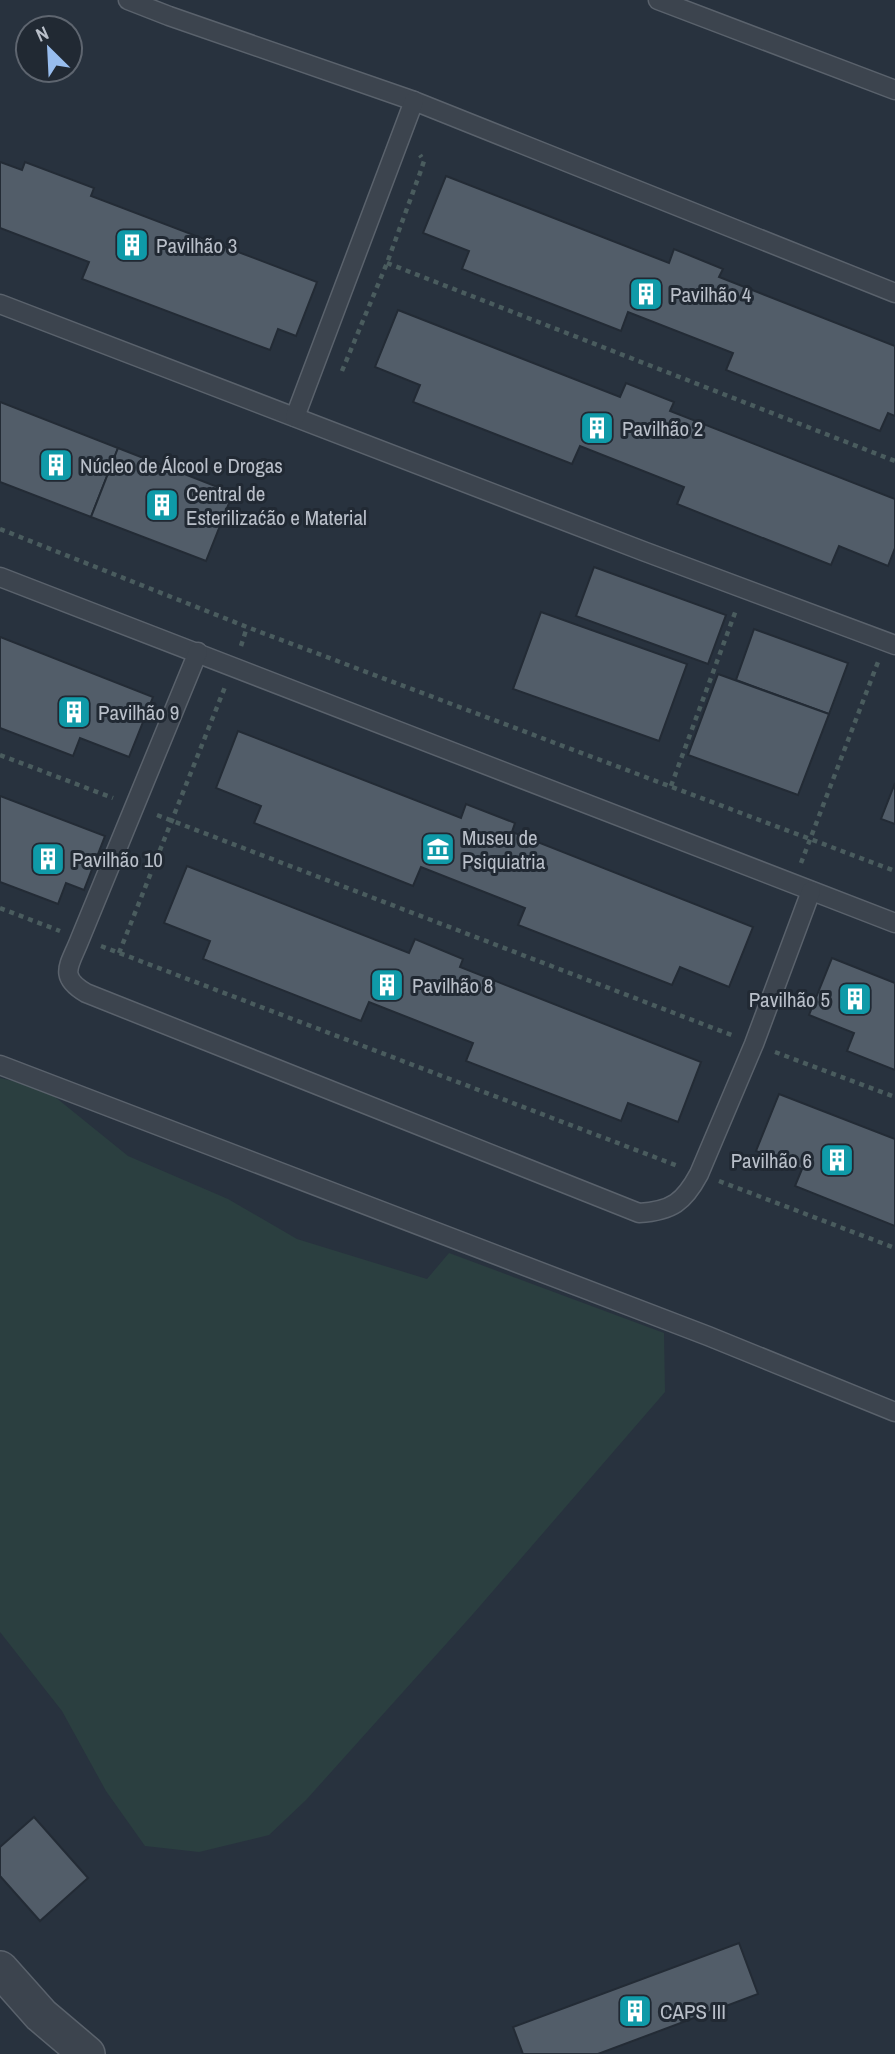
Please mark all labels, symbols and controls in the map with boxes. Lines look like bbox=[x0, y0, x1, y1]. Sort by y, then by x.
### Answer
north arrow bbox=[14, 14, 84, 84]
text: N bbox=[32, 19, 53, 48]
building icon: Pavilhão 3 bbox=[113, 226, 151, 264]
place label: Pavilhão 3 bbox=[156, 231, 237, 260]
building icon: Pavilhão 4 bbox=[627, 275, 665, 313]
place label: Pavilhão 4 bbox=[670, 280, 752, 309]
building icon: Pavilhão 2 bbox=[578, 409, 616, 447]
place label: Pavilhão 2 bbox=[622, 414, 703, 443]
building icon: Núcleo de Álcool e Drogas bbox=[37, 446, 75, 484]
place label: Núcleo de Álcool e Drogas bbox=[80, 451, 283, 480]
place label: Central de Esterilizaćão e Material bbox=[186, 479, 367, 532]
building icon: Central de Esterilizaćão e Material bbox=[143, 486, 181, 524]
building icon: Pavilhão 9 bbox=[55, 693, 93, 731]
place label: Pavilhão 9 bbox=[98, 698, 179, 727]
place label: Museu de Psiquiatria bbox=[462, 823, 546, 876]
museum icon: Museu de Psiquiatria bbox=[419, 830, 457, 868]
building icon: Pavilhão 10 bbox=[29, 840, 67, 878]
place label: Pavilhão 10 bbox=[72, 845, 163, 874]
building icon: Pavilhão 8 bbox=[368, 966, 406, 1004]
place label: Pavilhão 8 bbox=[412, 971, 493, 1000]
building icon: Pavilhão 5 bbox=[836, 980, 874, 1018]
place label: Pavilhão 5 bbox=[749, 985, 830, 1014]
building icon: Pavilhão 6 bbox=[818, 1141, 856, 1179]
place label: Pavilhão 6 bbox=[731, 1146, 812, 1175]
building icon: CAPS III bbox=[616, 1992, 654, 2030]
place label: CAPS III bbox=[660, 1997, 726, 2026]

